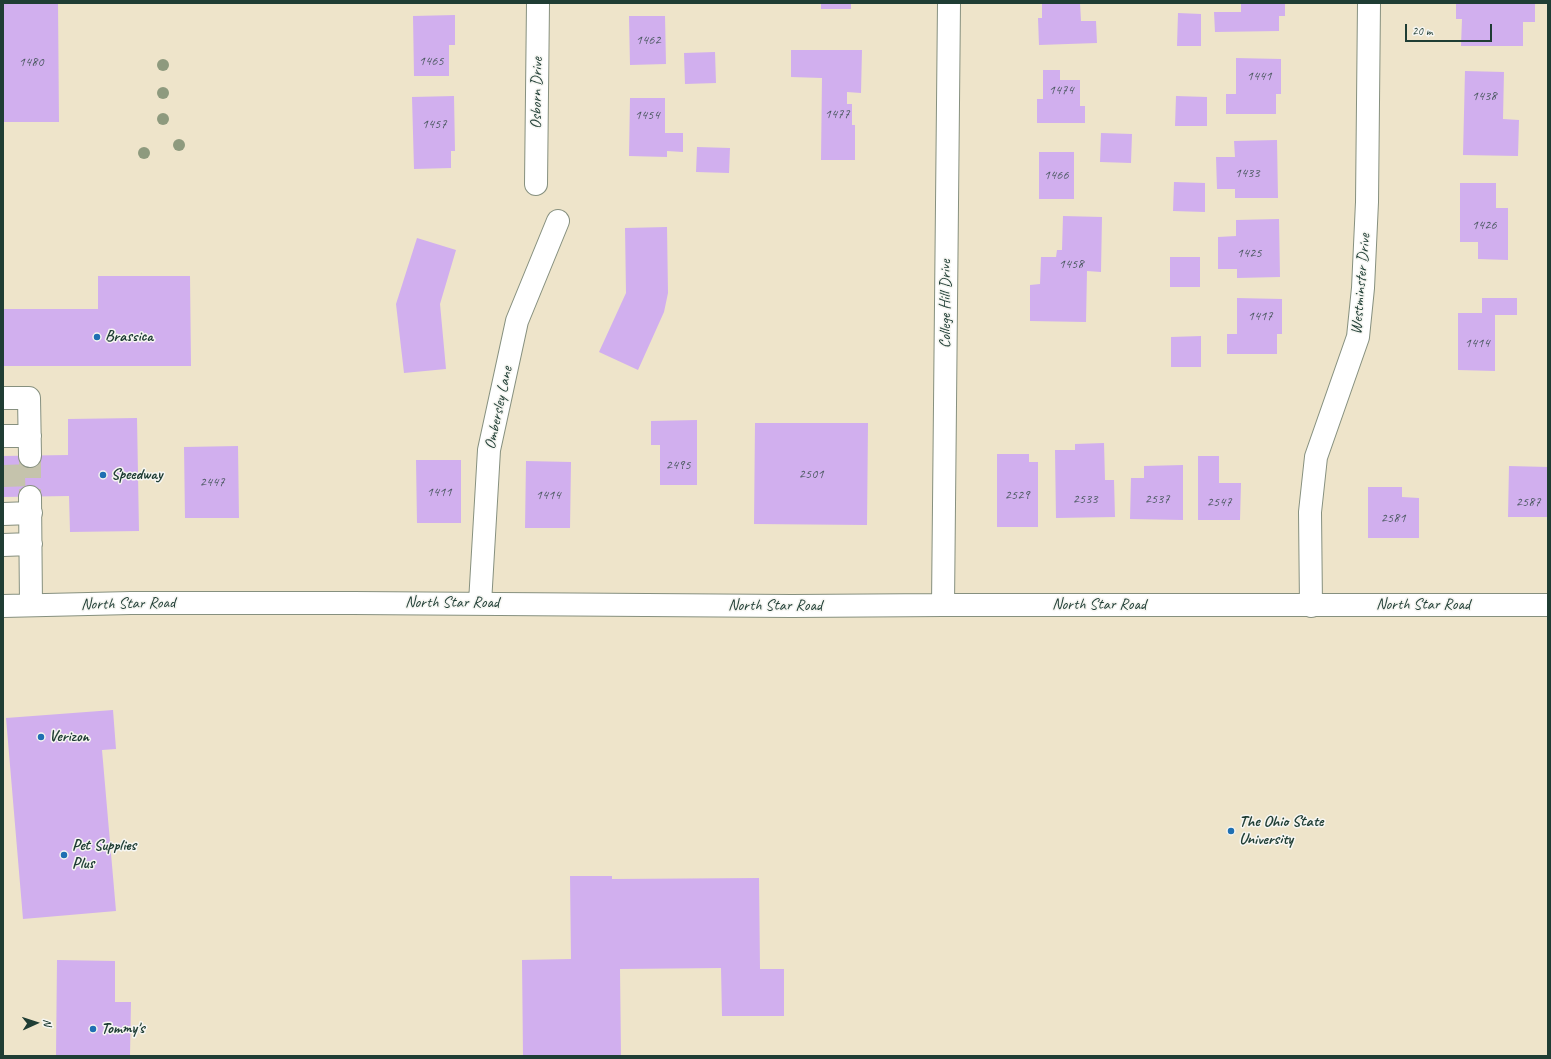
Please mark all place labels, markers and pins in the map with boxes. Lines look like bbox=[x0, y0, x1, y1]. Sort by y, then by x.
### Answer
place label: Brassica bbox=[105, 327, 153, 347]
marker: Brassica bbox=[92, 332, 102, 342]
place label: Speedway bbox=[111, 465, 163, 485]
marker: Speedway bbox=[98, 470, 108, 480]
place label: Verizon bbox=[49, 727, 89, 747]
marker: Verizon bbox=[36, 732, 46, 742]
place label: The Ohio State University bbox=[1239, 812, 1323, 850]
marker: The Ohio State University bbox=[1226, 826, 1236, 836]
place label: Pet Supplies Plus bbox=[72, 836, 136, 874]
marker: Pet Supplies Plus bbox=[59, 850, 69, 860]
place label: Tommy's bbox=[101, 1019, 145, 1039]
marker: Tommy's bbox=[88, 1024, 98, 1034]

